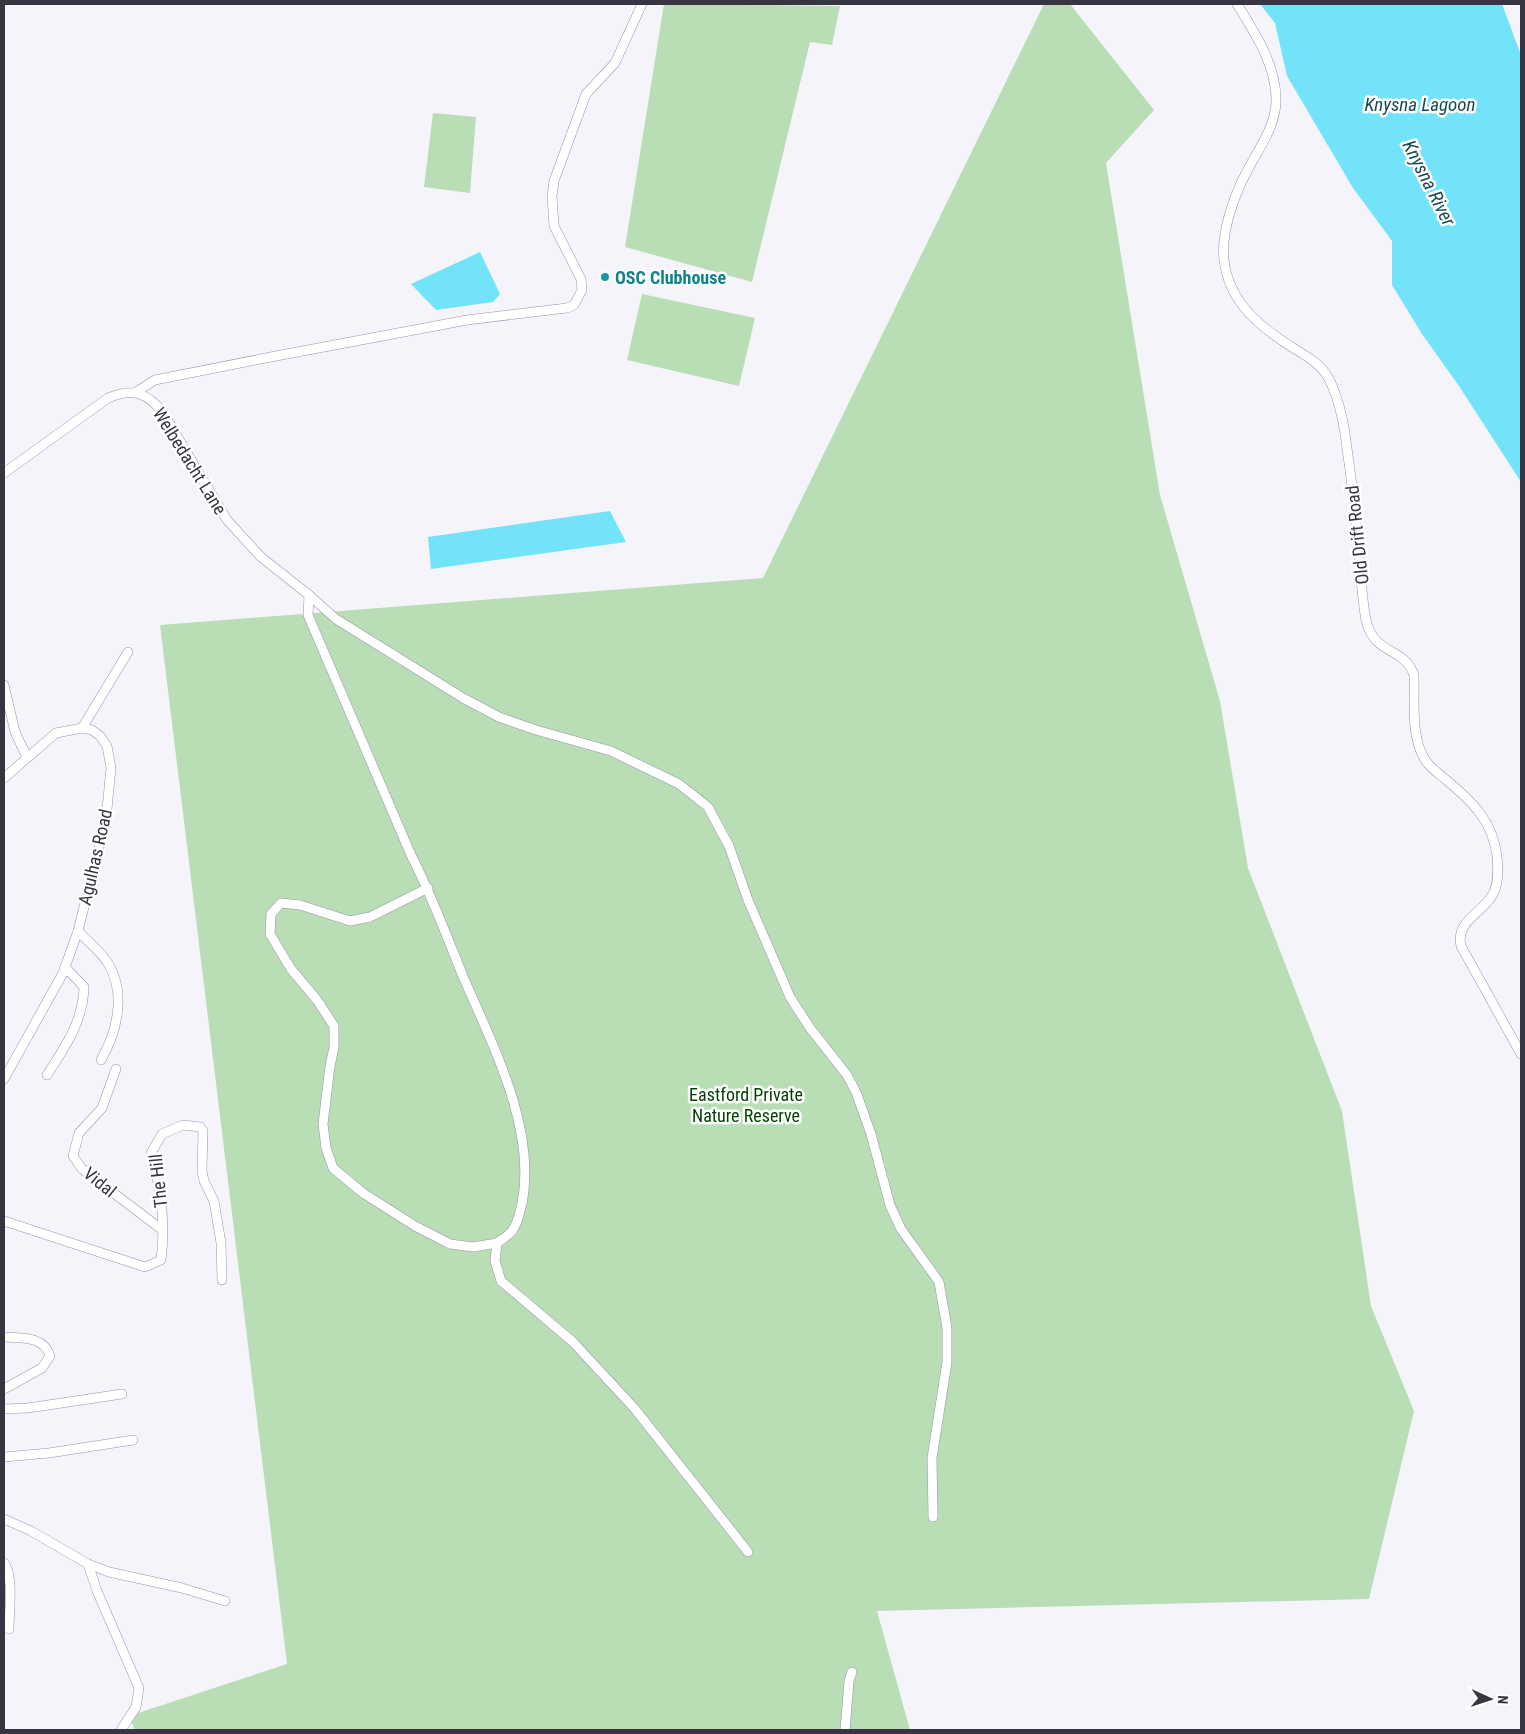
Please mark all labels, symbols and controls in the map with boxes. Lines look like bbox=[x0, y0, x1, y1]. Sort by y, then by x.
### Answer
water label: Knysna Lagoon bbox=[1364, 93, 1476, 116]
water label: Knysna River bbox=[1398, 136, 1461, 230]
place label: OSC Clubhouse bbox=[615, 267, 726, 288]
marker: OSC Clubhouse bbox=[599, 271, 611, 283]
street label: Welbedacht Lane bbox=[149, 404, 231, 518]
street label: Old Drift Road bbox=[1341, 485, 1373, 585]
street label: Agulhas Road bbox=[74, 807, 116, 907]
park label: Eastford Private Nature Reserve bbox=[689, 1084, 803, 1126]
street label: The Hill bbox=[145, 1153, 171, 1209]
street label: Vidal bbox=[79, 1163, 121, 1201]
north arrow bbox=[1465, 1674, 1515, 1724]
text: N bbox=[1495, 1695, 1511, 1704]

